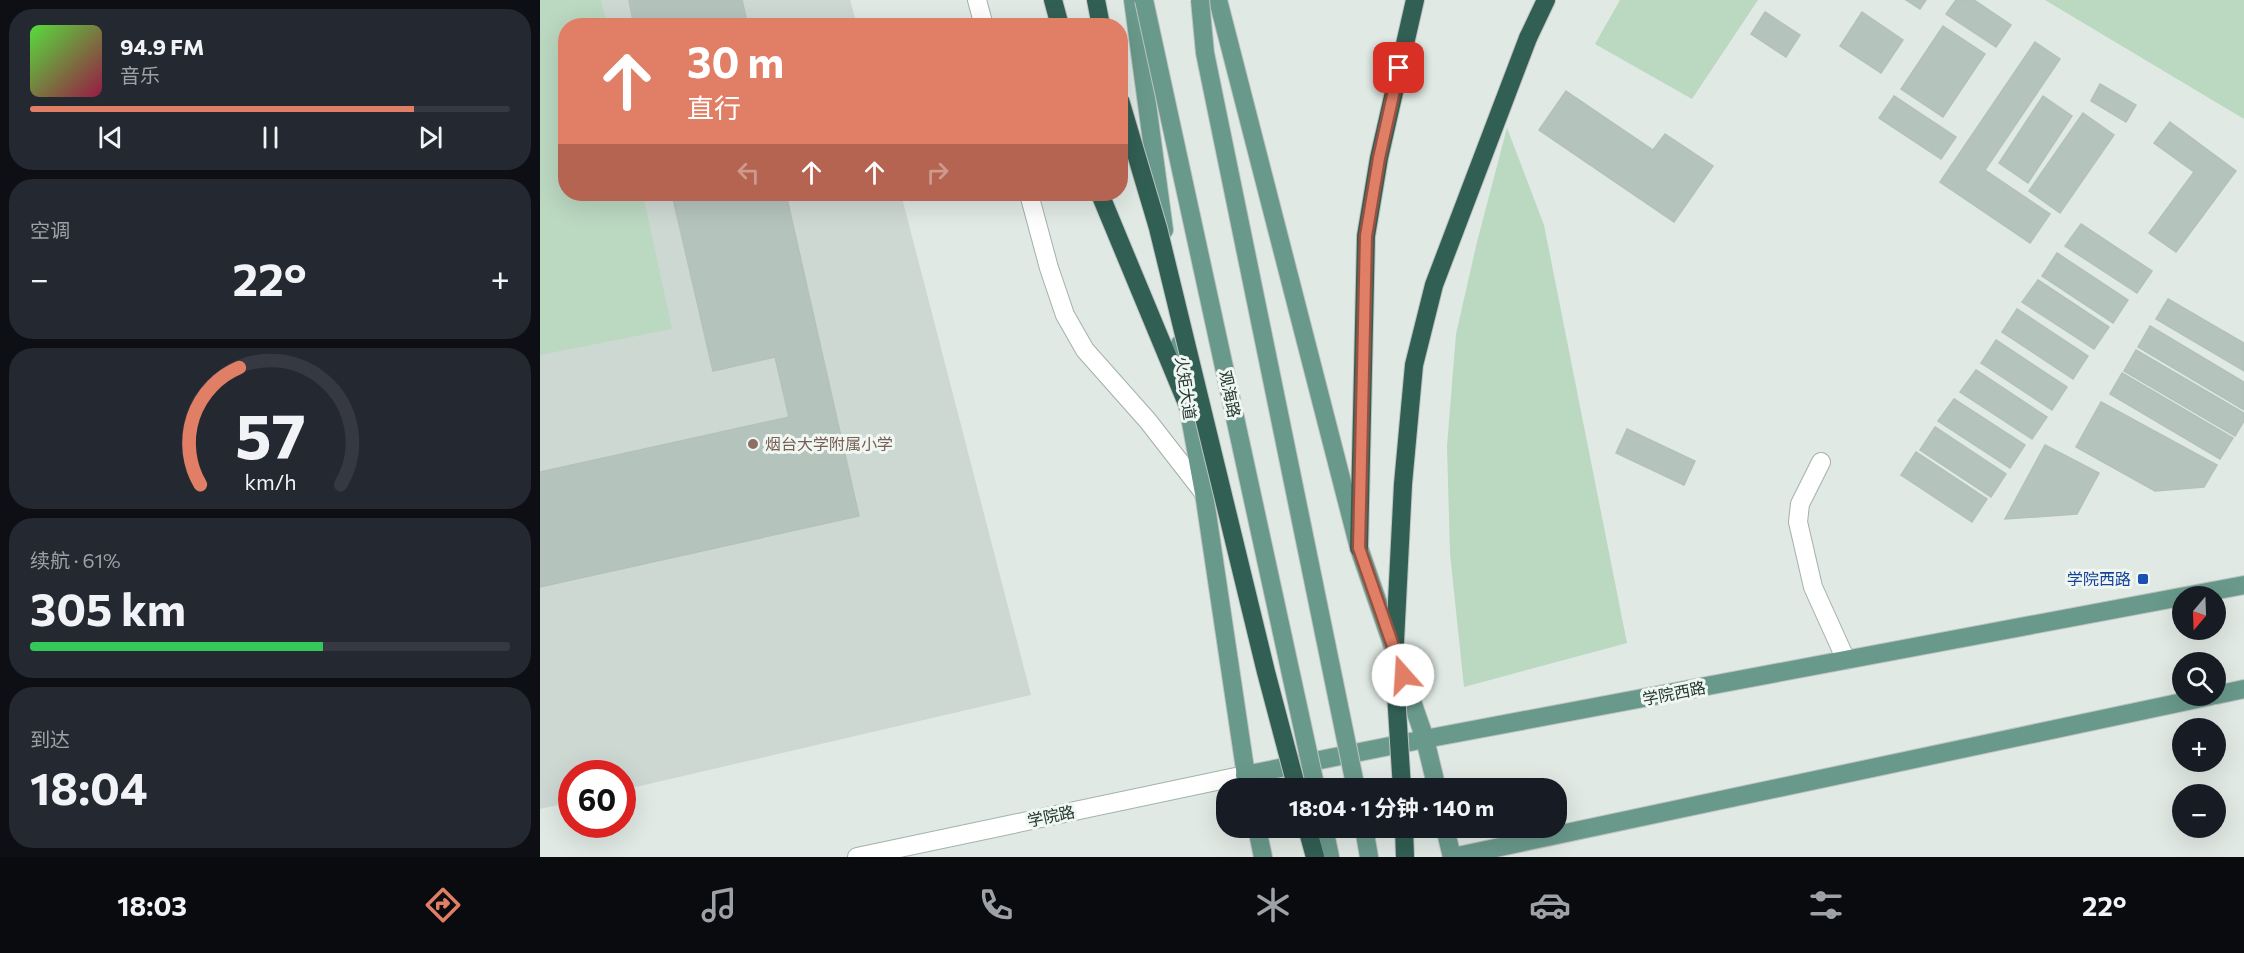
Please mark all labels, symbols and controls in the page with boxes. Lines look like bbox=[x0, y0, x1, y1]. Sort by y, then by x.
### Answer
text: 94.9 FM bbox=[120, 33, 204, 60]
text: 30 m bbox=[687, 35, 784, 87]
icon: ahead bbox=[588, 42, 666, 120]
pin bbox=[1373, 42, 1424, 93]
icon: arrive bbox=[1382, 51, 1415, 84]
text: 音乐 bbox=[120, 63, 160, 87]
text: 直行 bbox=[687, 91, 741, 124]
icon: previous bbox=[94, 121, 127, 154]
icon: pause bbox=[254, 121, 287, 154]
icon: next bbox=[414, 121, 447, 154]
icon: left bbox=[732, 156, 765, 189]
icon: ahead bbox=[795, 156, 828, 189]
icon: ahead bbox=[858, 156, 891, 189]
icon: right bbox=[921, 156, 954, 189]
text: 空调 bbox=[30, 218, 70, 242]
text: 22° bbox=[233, 250, 307, 305]
text: − bbox=[30, 257, 49, 298]
text: + bbox=[491, 257, 510, 298]
street label: 火矩大道 bbox=[1173, 355, 1200, 421]
street label: 观海路 bbox=[1216, 368, 1245, 419]
text: 57 bbox=[235, 397, 305, 473]
place label: 烟台大学附属小学 bbox=[765, 434, 893, 453]
marker: 烟台大学附属小学 bbox=[746, 437, 760, 451]
text: km/h bbox=[244, 469, 296, 495]
text: 续航 · 61% bbox=[30, 548, 121, 572]
place label: 学院西路 bbox=[2067, 569, 2131, 588]
marker: 学院西路 bbox=[2136, 572, 2150, 586]
text: 305 km bbox=[30, 580, 186, 635]
north arrow bbox=[2172, 586, 2226, 640]
map controls bbox=[2172, 586, 2226, 838]
position arrow bbox=[1371, 643, 1435, 707]
button: search bbox=[2172, 652, 2226, 706]
street label: 学院西路 bbox=[1641, 677, 1707, 708]
button: + bbox=[2172, 718, 2226, 772]
text: 到达 bbox=[30, 727, 70, 751]
text: 18:04 bbox=[30, 759, 148, 814]
speed limit sign: 60 bbox=[558, 760, 636, 838]
button: − bbox=[2172, 784, 2226, 838]
text: 18:04 · 1 分钟 · 140 m bbox=[1289, 794, 1494, 821]
street label: 学院路 bbox=[1025, 801, 1076, 830]
icon: directions bbox=[422, 884, 464, 926]
icon: music bbox=[698, 884, 740, 926]
icon: phone bbox=[975, 884, 1017, 926]
icon: climate bbox=[1252, 884, 1294, 926]
icon: car bbox=[1529, 884, 1571, 926]
icon: filters bbox=[1805, 884, 1847, 926]
text: 18:03 bbox=[117, 889, 187, 922]
text: 22° bbox=[2082, 889, 2127, 922]

